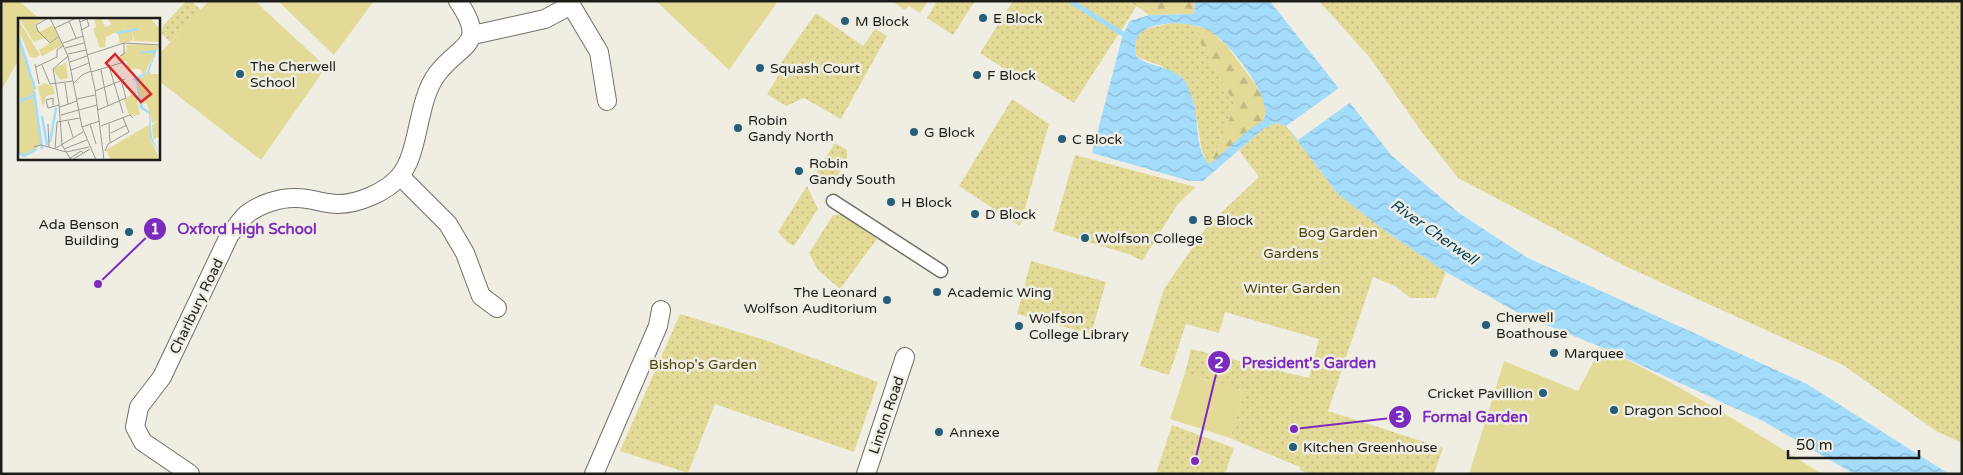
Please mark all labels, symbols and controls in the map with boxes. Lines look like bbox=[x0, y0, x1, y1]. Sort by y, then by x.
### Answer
place label: E Block bbox=[993, 10, 1043, 27]
marker: E Block bbox=[977, 12, 989, 24]
place label: M Block bbox=[855, 13, 909, 30]
marker: M Block bbox=[839, 15, 851, 27]
inset map bbox=[18, 18, 160, 160]
place label: The Cherwell School bbox=[250, 58, 336, 91]
place label: Squash Court bbox=[770, 60, 861, 77]
marker: Squash Court bbox=[754, 62, 766, 74]
place label: F Block bbox=[987, 67, 1036, 84]
marker: The Cherwell School bbox=[234, 68, 246, 80]
marker: F Block bbox=[971, 69, 983, 81]
place label: Robin Gandy North bbox=[748, 112, 834, 145]
marker: Robin Gandy North bbox=[732, 122, 744, 134]
place label: G Block bbox=[924, 124, 975, 141]
marker: G Block bbox=[908, 126, 920, 138]
place label: C Block bbox=[1072, 131, 1122, 148]
marker: C Block bbox=[1056, 133, 1068, 145]
place label: Robin Gandy South bbox=[809, 155, 896, 188]
marker: Robin Gandy South bbox=[793, 165, 805, 177]
place label: H Block bbox=[901, 194, 952, 211]
water label: River Cherwell bbox=[1387, 195, 1483, 270]
marker: H Block bbox=[885, 196, 897, 208]
place label: D Block bbox=[985, 206, 1036, 223]
marker: D Block bbox=[969, 208, 981, 220]
place label: B Block bbox=[1203, 212, 1253, 229]
callout: Oxford High School bbox=[143, 214, 327, 244]
marker: B Block bbox=[1187, 214, 1199, 226]
place label: Ada Benson Building bbox=[39, 216, 119, 249]
text: 1 bbox=[150, 220, 160, 238]
text: Oxford High School bbox=[177, 220, 317, 239]
park label: Bog Garden bbox=[1298, 224, 1378, 241]
marker: Ada Benson Building bbox=[123, 226, 135, 238]
place label: Wolfson College bbox=[1095, 230, 1203, 247]
marker: Wolfson College bbox=[1079, 232, 1091, 244]
park label: Gardens bbox=[1263, 245, 1319, 262]
street label: Charlbury Road bbox=[166, 256, 227, 357]
park label: Winter Garden bbox=[1244, 280, 1340, 297]
place label: The Leonard Wolfson Auditorium bbox=[744, 284, 877, 317]
place label: Academic Wing bbox=[947, 284, 1052, 301]
marker: Academic Wing bbox=[931, 286, 943, 298]
marker: The Leonard Wolfson Auditorium bbox=[881, 294, 893, 306]
place label: Cherwell Boathouse bbox=[1496, 309, 1567, 342]
place label: Wolfson College Library bbox=[1029, 310, 1129, 343]
marker: Cherwell Boathouse bbox=[1480, 319, 1492, 331]
marker: Wolfson College Library bbox=[1013, 320, 1025, 332]
place label: Marquee bbox=[1564, 345, 1624, 362]
callout: President's Garden bbox=[1207, 347, 1386, 377]
marker: Marquee bbox=[1548, 347, 1560, 359]
text: 2 bbox=[1214, 354, 1224, 372]
text: President's Garden bbox=[1242, 354, 1376, 372]
park label: Bishop's Garden bbox=[649, 356, 757, 373]
street label: Linton Road bbox=[865, 374, 908, 456]
place label: Cricket Pavillion bbox=[1427, 385, 1533, 402]
marker: Cricket Pavillion bbox=[1537, 387, 1549, 399]
callout: Formal Garden bbox=[1387, 402, 1538, 432]
place label: Dragon School bbox=[1624, 402, 1722, 419]
marker: Dragon School bbox=[1608, 404, 1620, 416]
text: 3 bbox=[1395, 408, 1405, 426]
text: Formal Garden bbox=[1422, 408, 1528, 426]
place label: Annexe bbox=[949, 424, 1000, 441]
marker: Annexe bbox=[933, 426, 945, 438]
scale bar bbox=[1788, 428, 1919, 460]
text: 50 m bbox=[1796, 436, 1833, 454]
place label: Kitchen Greenhouse bbox=[1303, 439, 1438, 456]
marker: Kitchen Greenhouse bbox=[1287, 441, 1299, 453]

